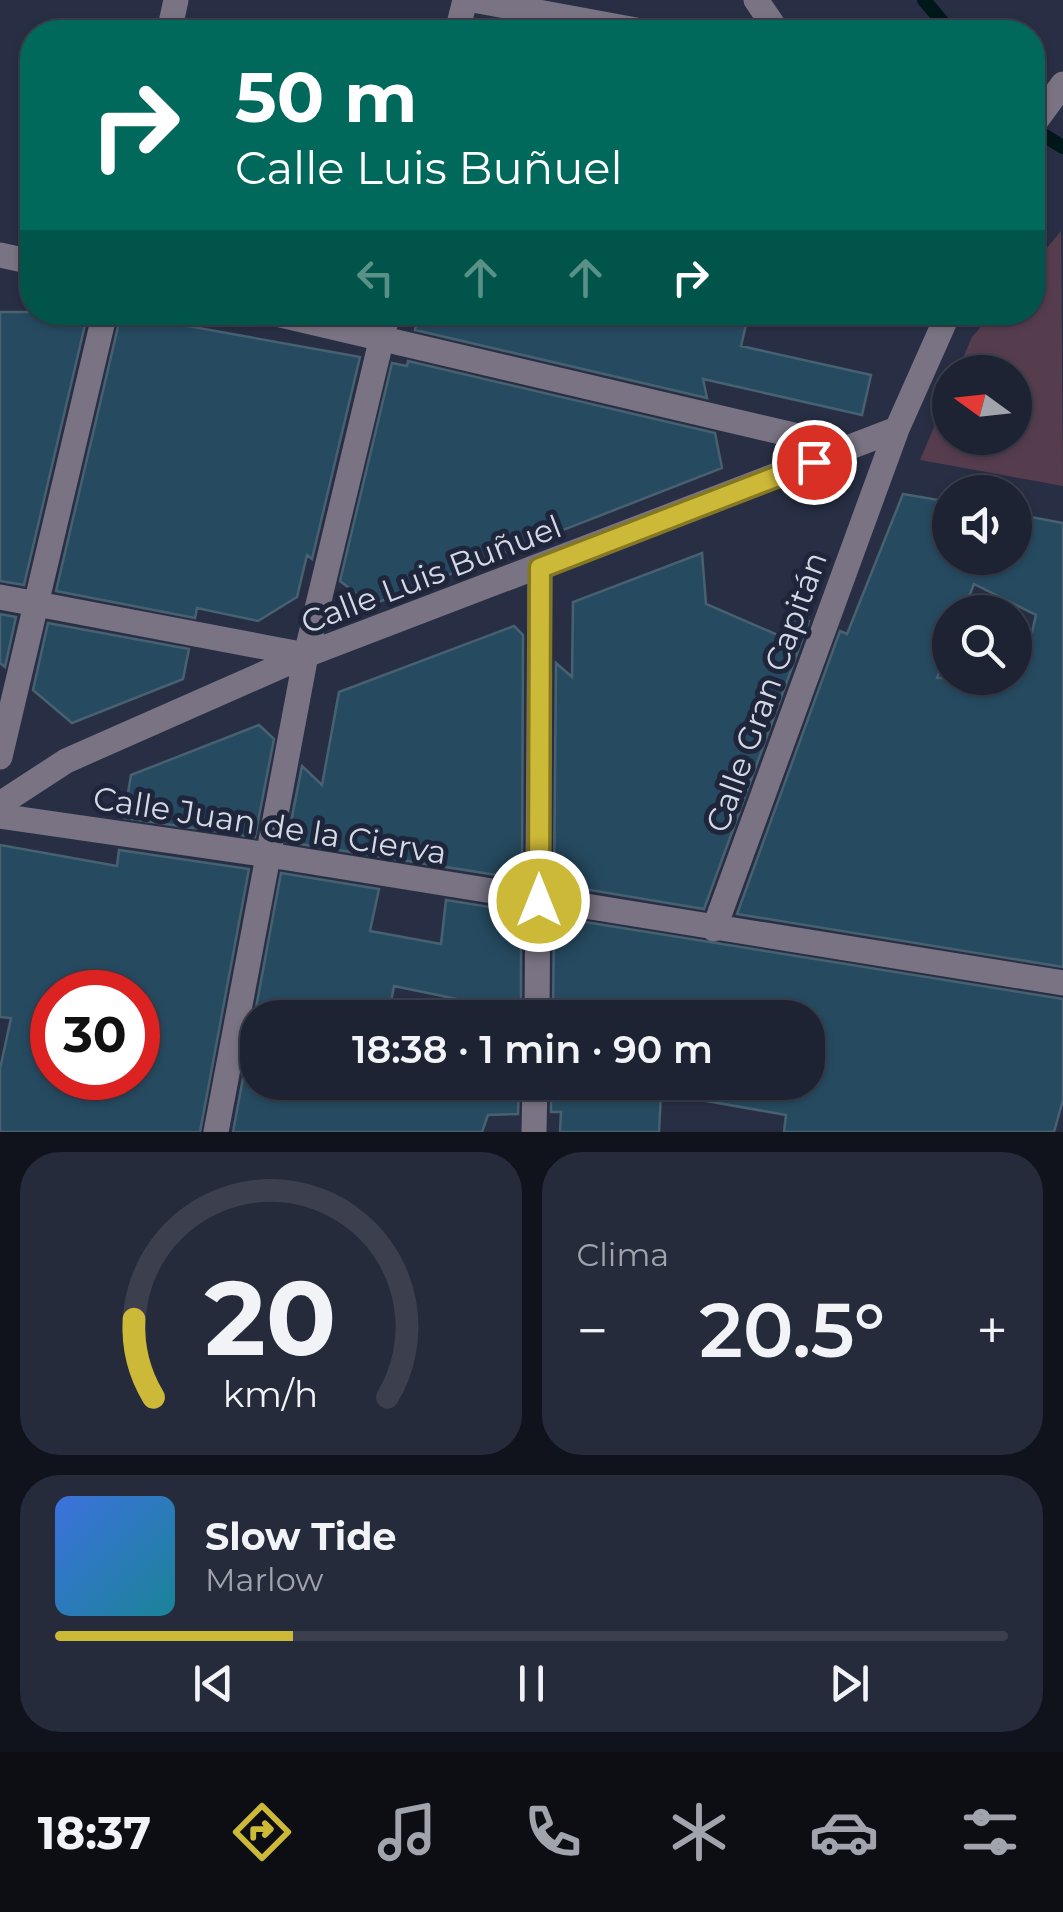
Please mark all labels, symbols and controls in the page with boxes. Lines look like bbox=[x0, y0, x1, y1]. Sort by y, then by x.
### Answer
text: 50 m bbox=[235, 54, 417, 140]
icon: right bbox=[70, 60, 200, 190]
text: Calle Luis Buñuel bbox=[235, 140, 623, 195]
icon: left bbox=[348, 250, 403, 305]
icon: ahead bbox=[453, 250, 508, 305]
icon: ahead bbox=[558, 250, 613, 305]
icon: right bbox=[663, 250, 718, 305]
north arrow bbox=[932, 355, 1032, 455]
map controls bbox=[932, 355, 1032, 695]
pin bbox=[772, 420, 857, 505]
icon: arrive bbox=[787, 435, 842, 490]
button: sound bbox=[932, 475, 1032, 575]
street label: Calle Luis Buñuel bbox=[295, 506, 567, 642]
street label: Calle Gran Capitán bbox=[697, 546, 835, 838]
button: search bbox=[932, 595, 1032, 695]
street label: Calle Juan de la Cierva bbox=[90, 778, 450, 872]
position arrow bbox=[487, 849, 591, 953]
speed limit sign: 30 bbox=[30, 970, 160, 1100]
text: 18:38 · 1 min · 90 m bbox=[352, 1026, 713, 1073]
text: Clima bbox=[577, 1235, 669, 1274]
text: 20 bbox=[205, 1254, 337, 1381]
text: 20.5° bbox=[699, 1284, 885, 1376]
text: − bbox=[577, 1297, 608, 1364]
text: + bbox=[976, 1297, 1008, 1364]
text: km/h bbox=[223, 1372, 318, 1416]
text: Slow Tide bbox=[205, 1513, 397, 1560]
text: Marlow bbox=[205, 1560, 323, 1599]
icon: previous bbox=[186, 1656, 241, 1711]
icon: pause bbox=[504, 1656, 559, 1711]
icon: next bbox=[822, 1656, 877, 1711]
icon: directions bbox=[227, 1797, 297, 1867]
icon: music bbox=[372, 1797, 442, 1867]
icon: phone bbox=[518, 1797, 588, 1867]
icon: climate bbox=[664, 1797, 734, 1867]
icon: car bbox=[809, 1797, 879, 1867]
icon: filters bbox=[955, 1797, 1025, 1867]
text: 18:37 bbox=[38, 1805, 151, 1860]

